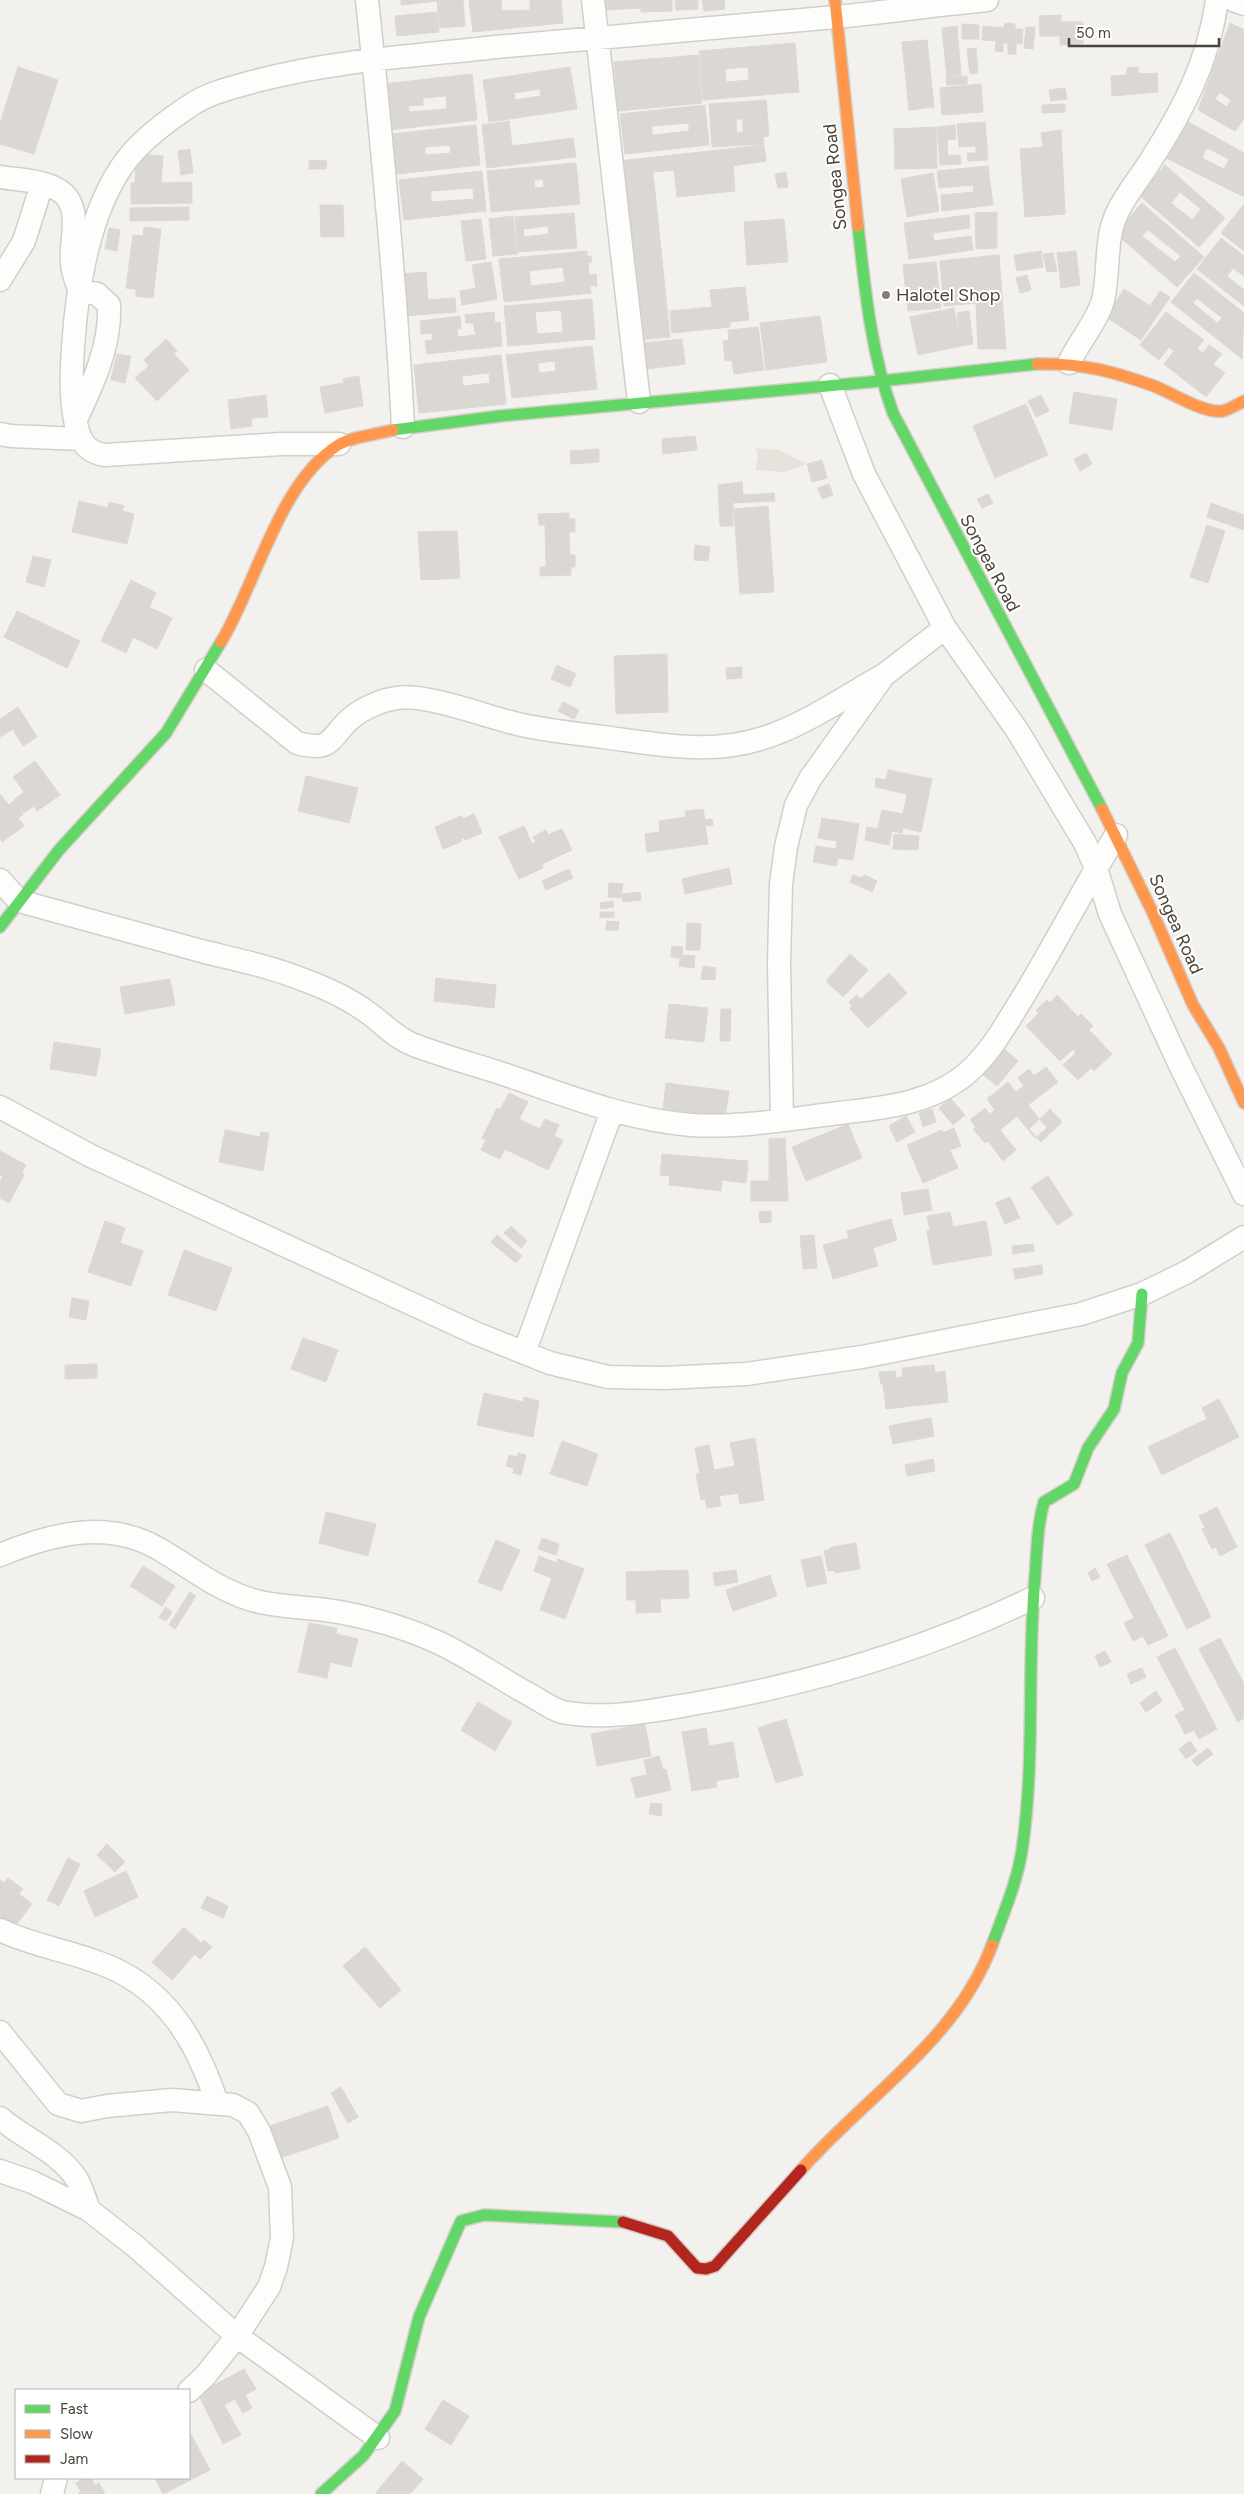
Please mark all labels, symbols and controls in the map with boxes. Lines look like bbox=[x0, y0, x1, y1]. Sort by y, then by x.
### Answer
scale bar bbox=[1069, 15, 1219, 47]
text: 50 m bbox=[1076, 24, 1111, 42]
street label: Songea Road bbox=[818, 123, 852, 231]
place label: Halotel Shop bbox=[896, 284, 1000, 306]
marker: Halotel Shop bbox=[880, 289, 892, 301]
street label: Songea Road bbox=[955, 511, 1025, 615]
street label: Songea Road bbox=[1144, 871, 1208, 977]
legend bbox=[15, 2389, 190, 2479]
text: Fast bbox=[60, 2400, 89, 2418]
text: Slow bbox=[60, 2425, 93, 2443]
text: Jam bbox=[60, 2450, 88, 2468]

